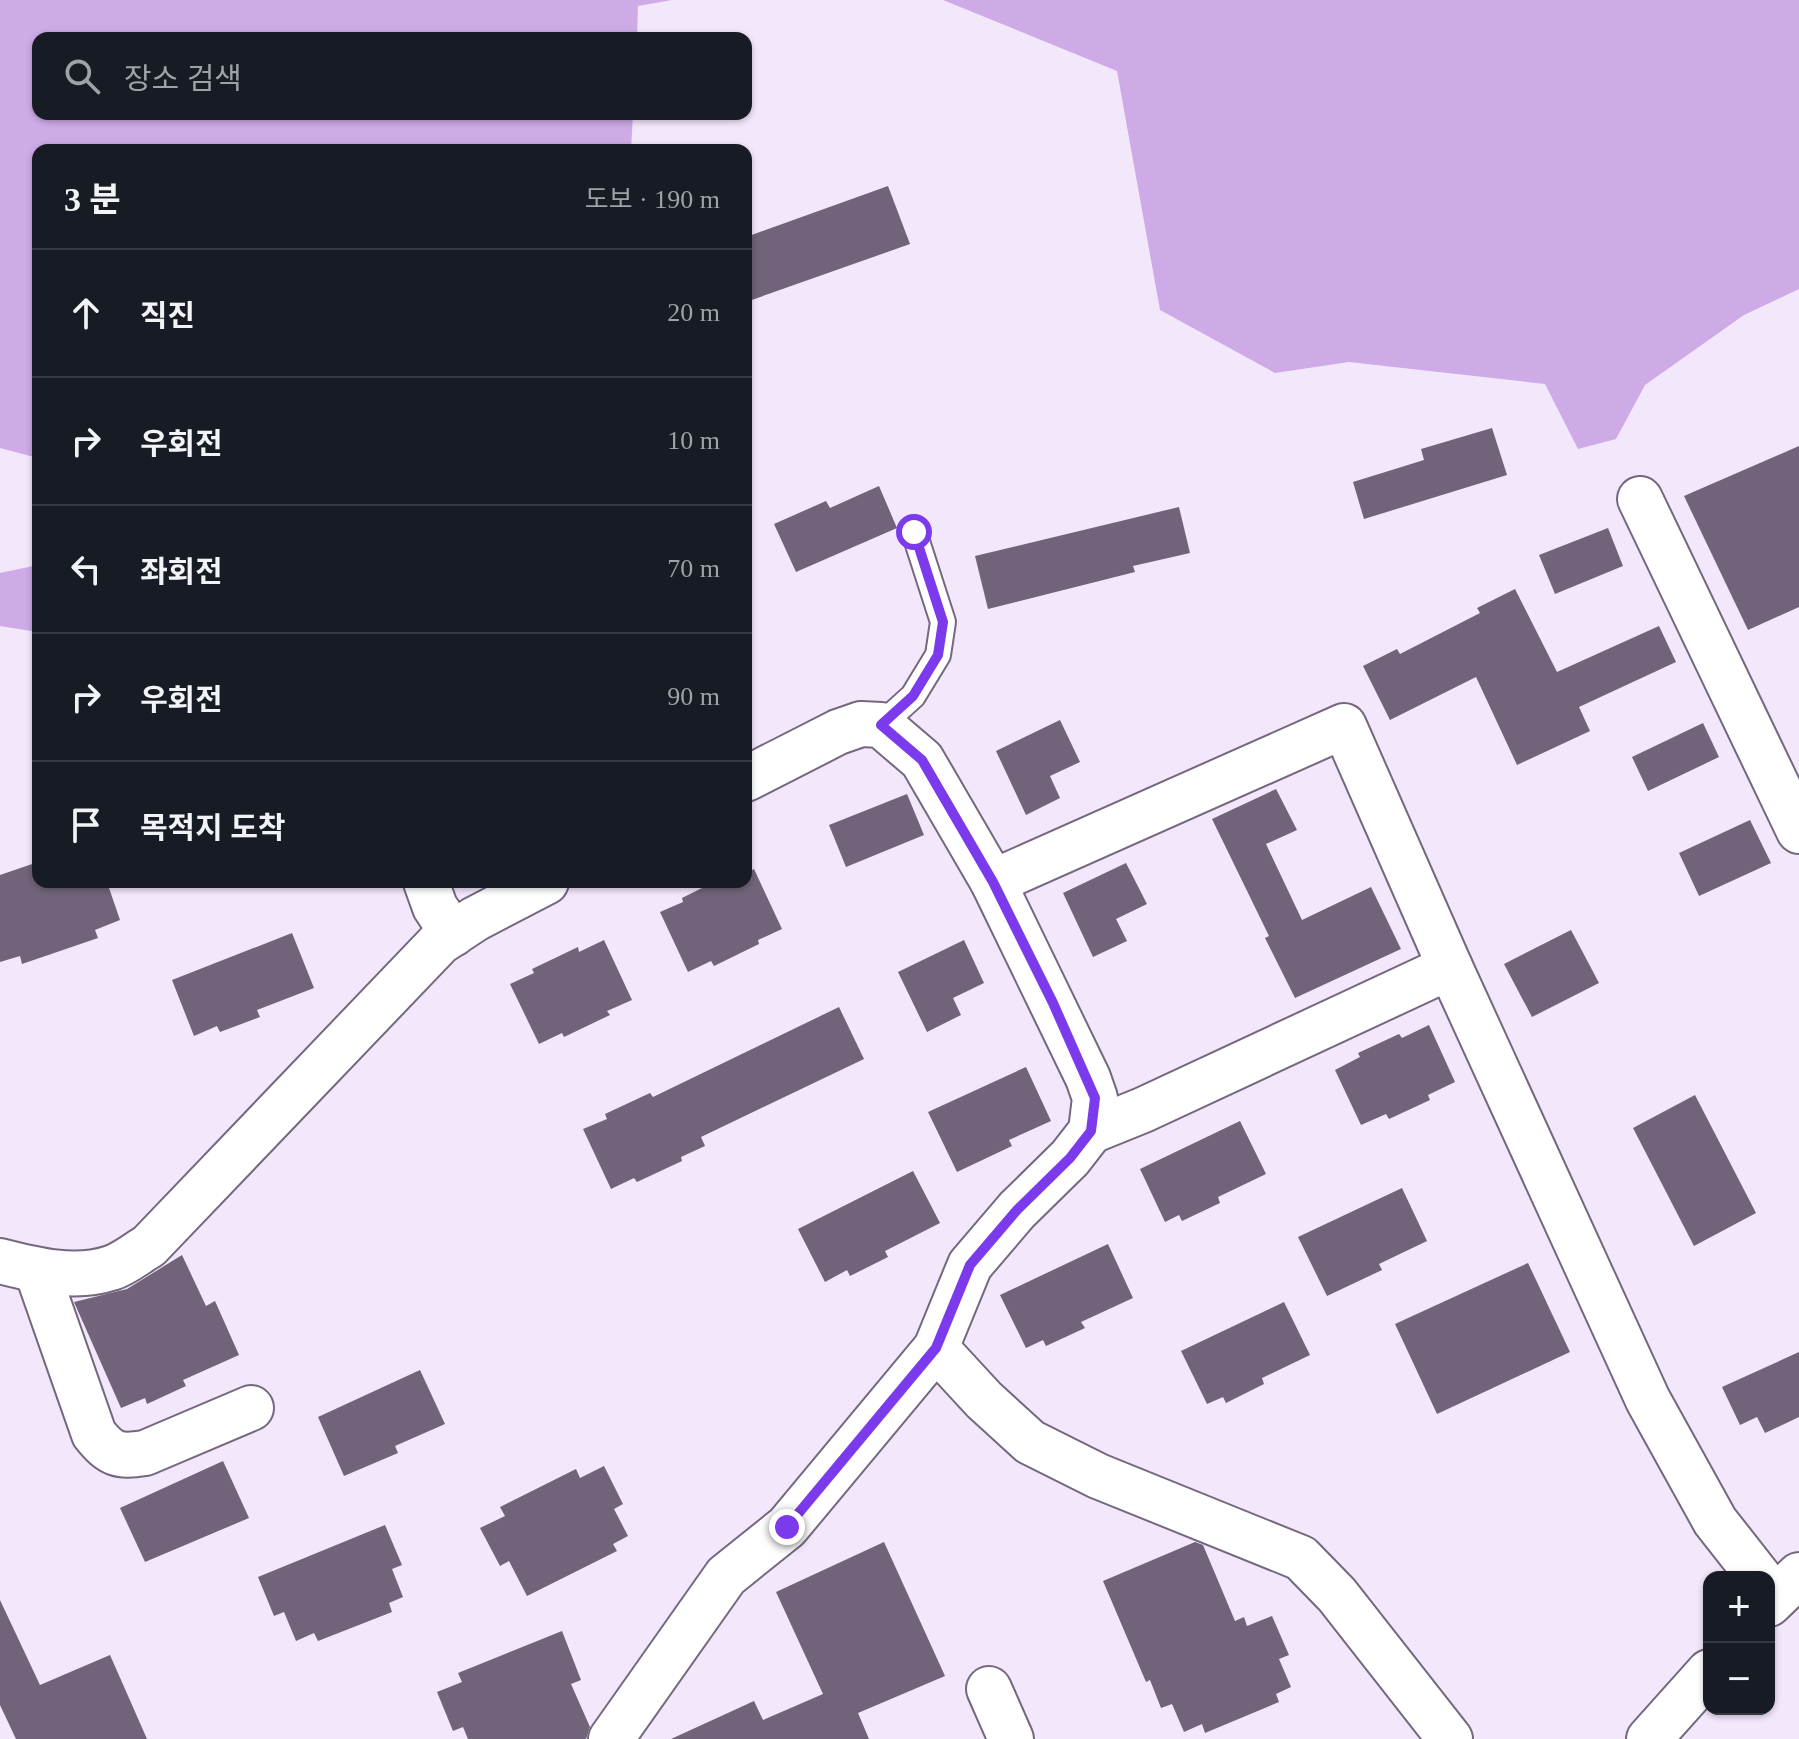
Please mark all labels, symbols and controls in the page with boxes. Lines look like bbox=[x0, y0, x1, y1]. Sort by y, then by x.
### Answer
search box bbox=[32, 32, 752, 120]
icon: search bbox=[60, 54, 104, 98]
text: 장소 검색 bbox=[124, 62, 242, 95]
text: 3 분 bbox=[64, 181, 121, 218]
text: 도보 · 190 m bbox=[585, 185, 720, 214]
icon: ahead bbox=[64, 291, 108, 335]
text: 20 m bbox=[667, 298, 720, 327]
text: 직진 bbox=[140, 299, 195, 332]
icon: right bbox=[64, 419, 108, 463]
text: 10 m bbox=[667, 426, 720, 455]
text: 우회전 bbox=[140, 427, 223, 460]
route start bbox=[896, 514, 932, 550]
icon: left bbox=[64, 547, 108, 591]
text: 70 m bbox=[667, 554, 720, 583]
text: 좌회전 bbox=[140, 555, 223, 588]
icon: right bbox=[64, 675, 108, 719]
text: 90 m bbox=[667, 682, 720, 711]
text: 우회전 bbox=[140, 683, 223, 716]
icon: arrive bbox=[64, 803, 108, 847]
text: 목적지 도착 bbox=[140, 811, 286, 844]
route end bbox=[769, 1509, 805, 1545]
map controls bbox=[1703, 1571, 1775, 1715]
button: + bbox=[1703, 1571, 1775, 1643]
button: − bbox=[1703, 1643, 1775, 1715]

